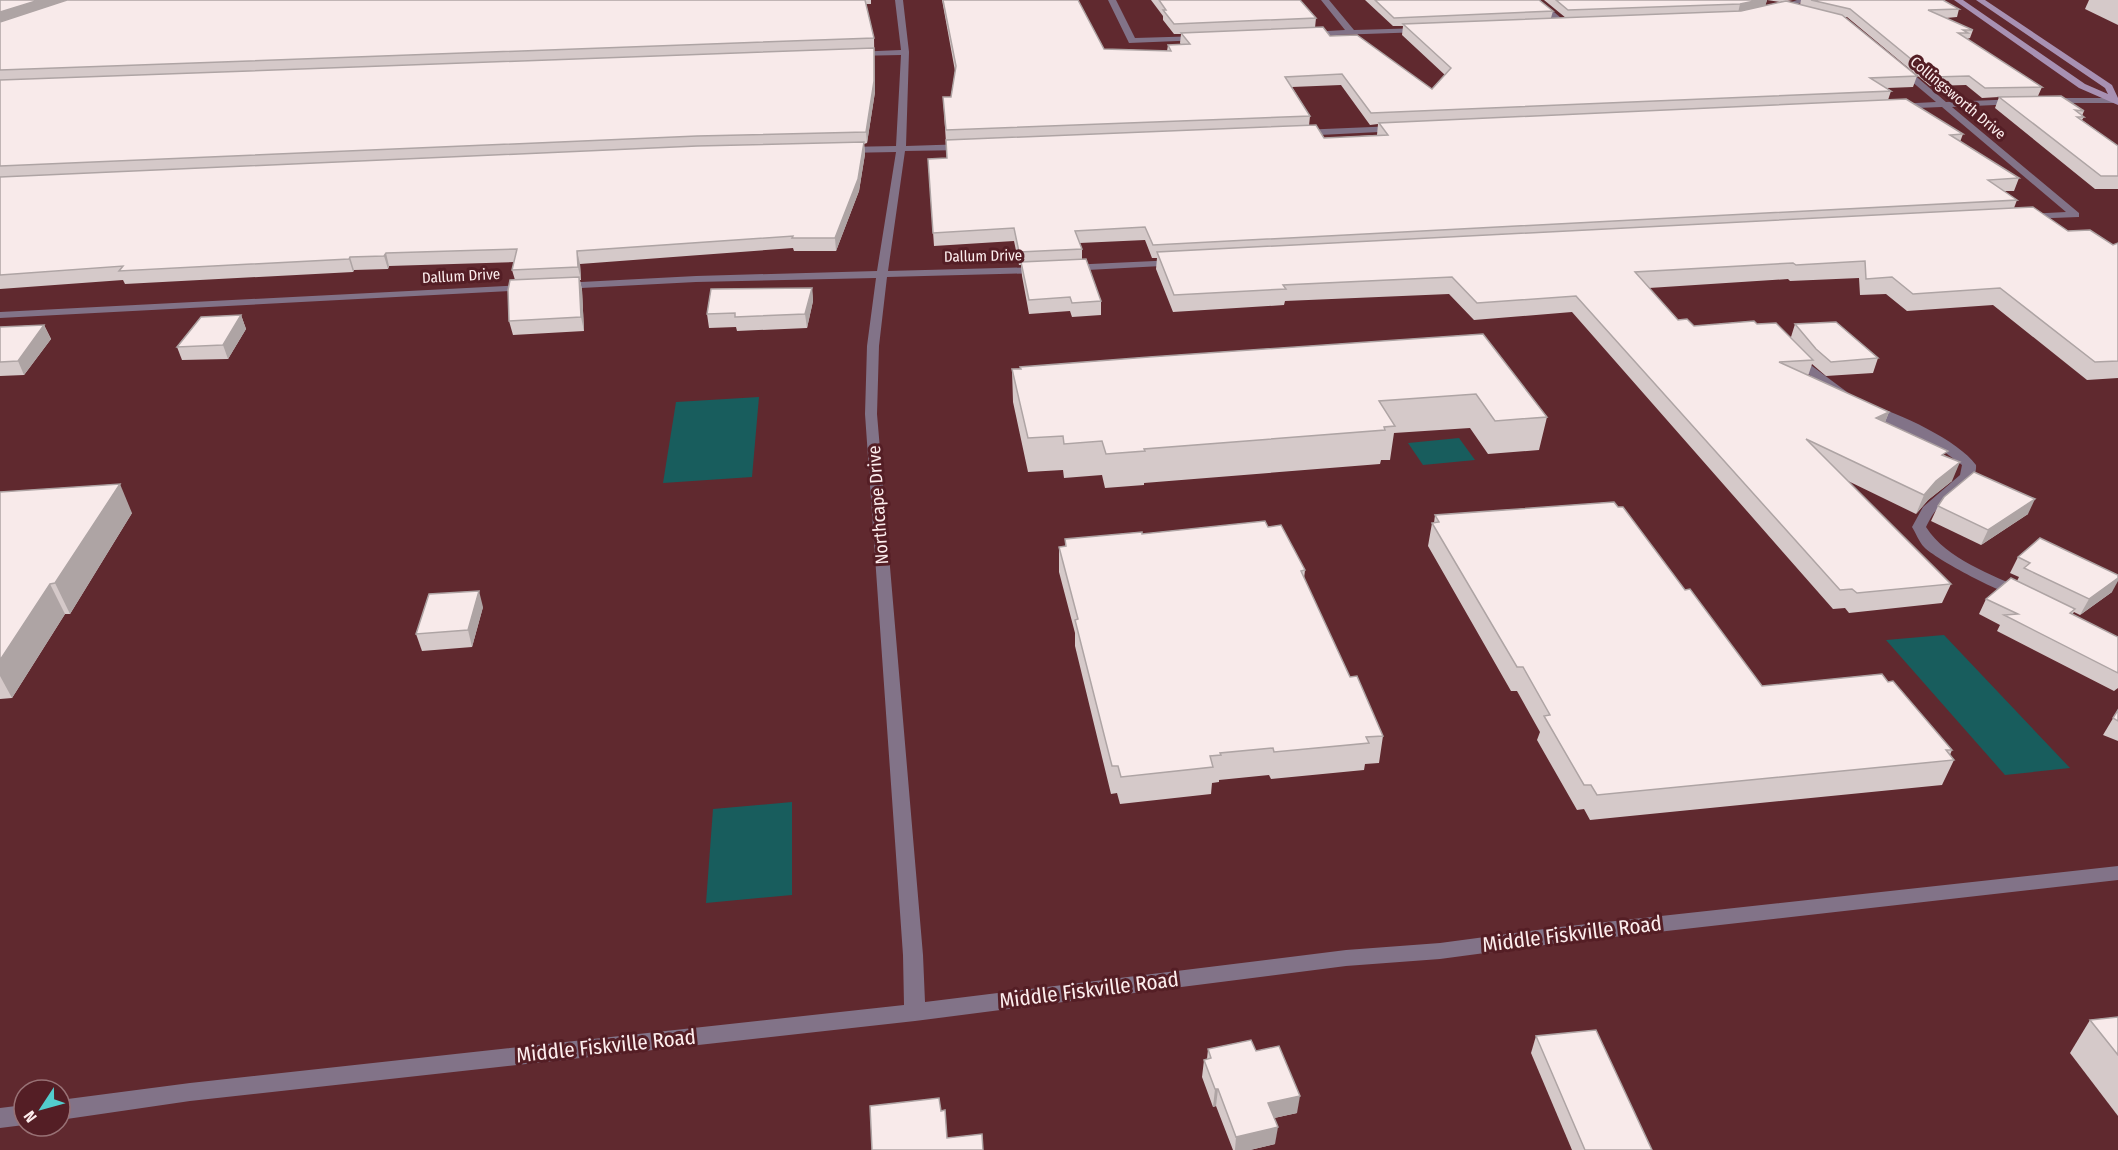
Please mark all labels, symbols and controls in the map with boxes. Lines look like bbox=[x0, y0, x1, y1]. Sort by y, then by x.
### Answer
street label: Collingsworth Drive bbox=[1907, 53, 2009, 143]
street label: Dallum Drive bbox=[944, 246, 1022, 266]
street label: Dallum Drive bbox=[421, 265, 501, 287]
street label: Northcape Drive bbox=[863, 445, 893, 565]
street label: Middle Fiskville Road bbox=[1481, 910, 1663, 958]
street label: Middle Fiskville Road bbox=[998, 966, 1180, 1014]
street label: Middle Fiskville Road bbox=[515, 1024, 697, 1068]
north arrow bbox=[12, 1078, 72, 1138]
text: N bbox=[20, 1107, 41, 1126]

